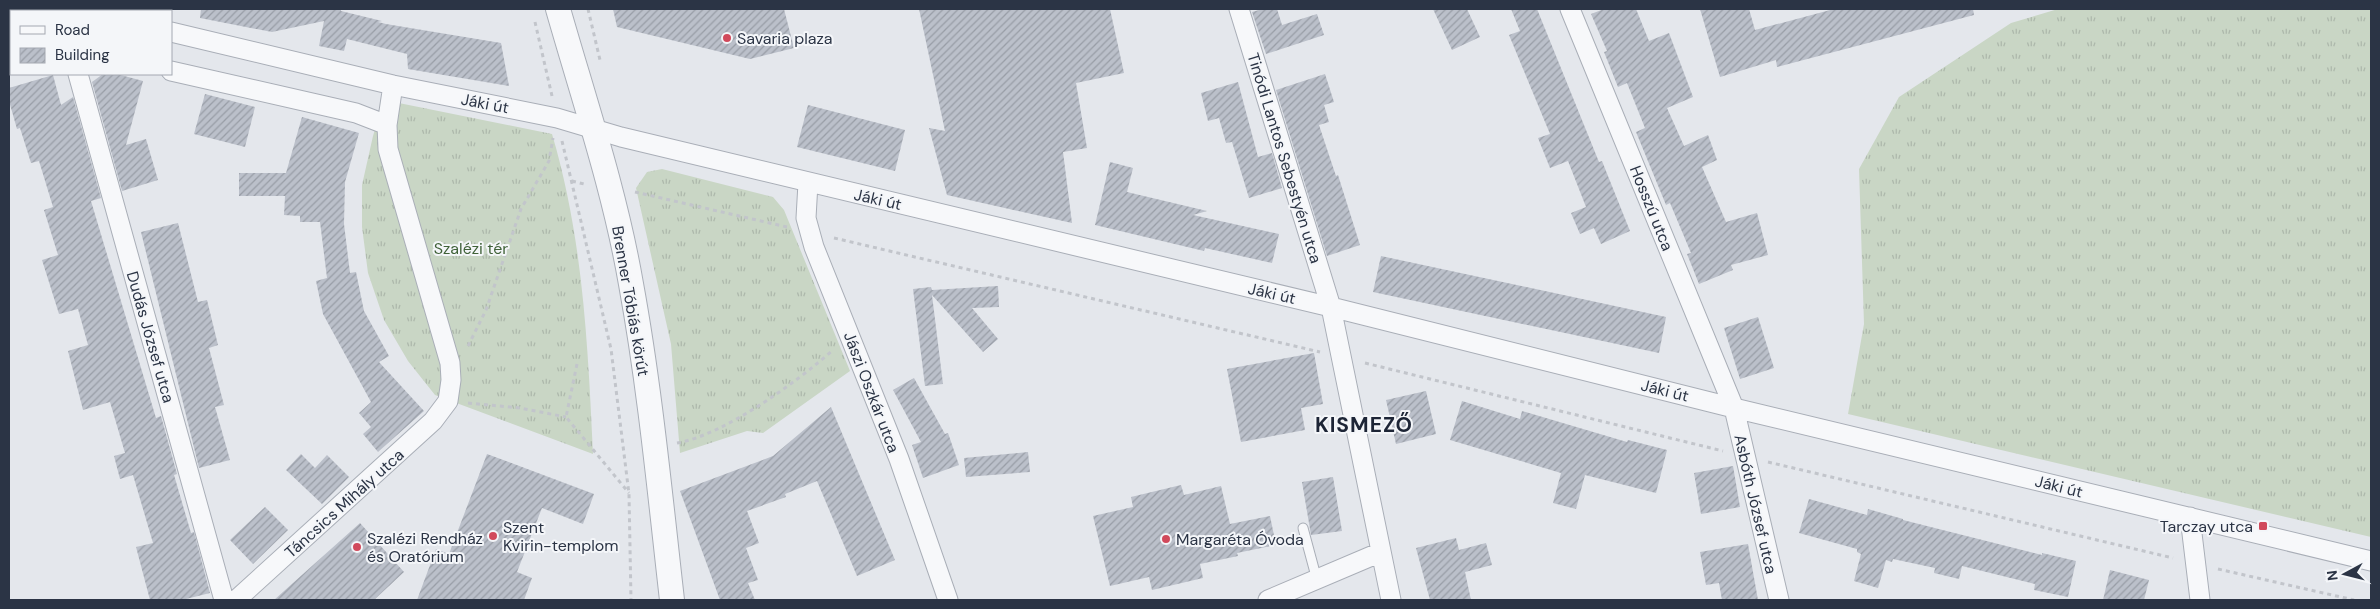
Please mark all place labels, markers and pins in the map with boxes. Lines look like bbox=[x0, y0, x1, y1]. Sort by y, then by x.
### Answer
place label: Savaria plaza bbox=[737, 28, 832, 49]
marker: Savaria plaza bbox=[721, 32, 733, 44]
place label: Tarczay utca bbox=[2160, 516, 2253, 537]
place label: Szent Kvirin-templom bbox=[503, 517, 618, 556]
marker: Tarczay utca bbox=[2257, 520, 2269, 532]
place label: Szalézi Rendház és Oratórium bbox=[367, 528, 483, 567]
place label: Margaréta Óvoda bbox=[1176, 529, 1304, 550]
marker: Szent Kvirin-templom bbox=[487, 530, 499, 542]
marker: Margaréta Óvoda bbox=[1160, 533, 1172, 545]
marker: Szalézi Rendház és Oratórium bbox=[351, 541, 363, 553]

